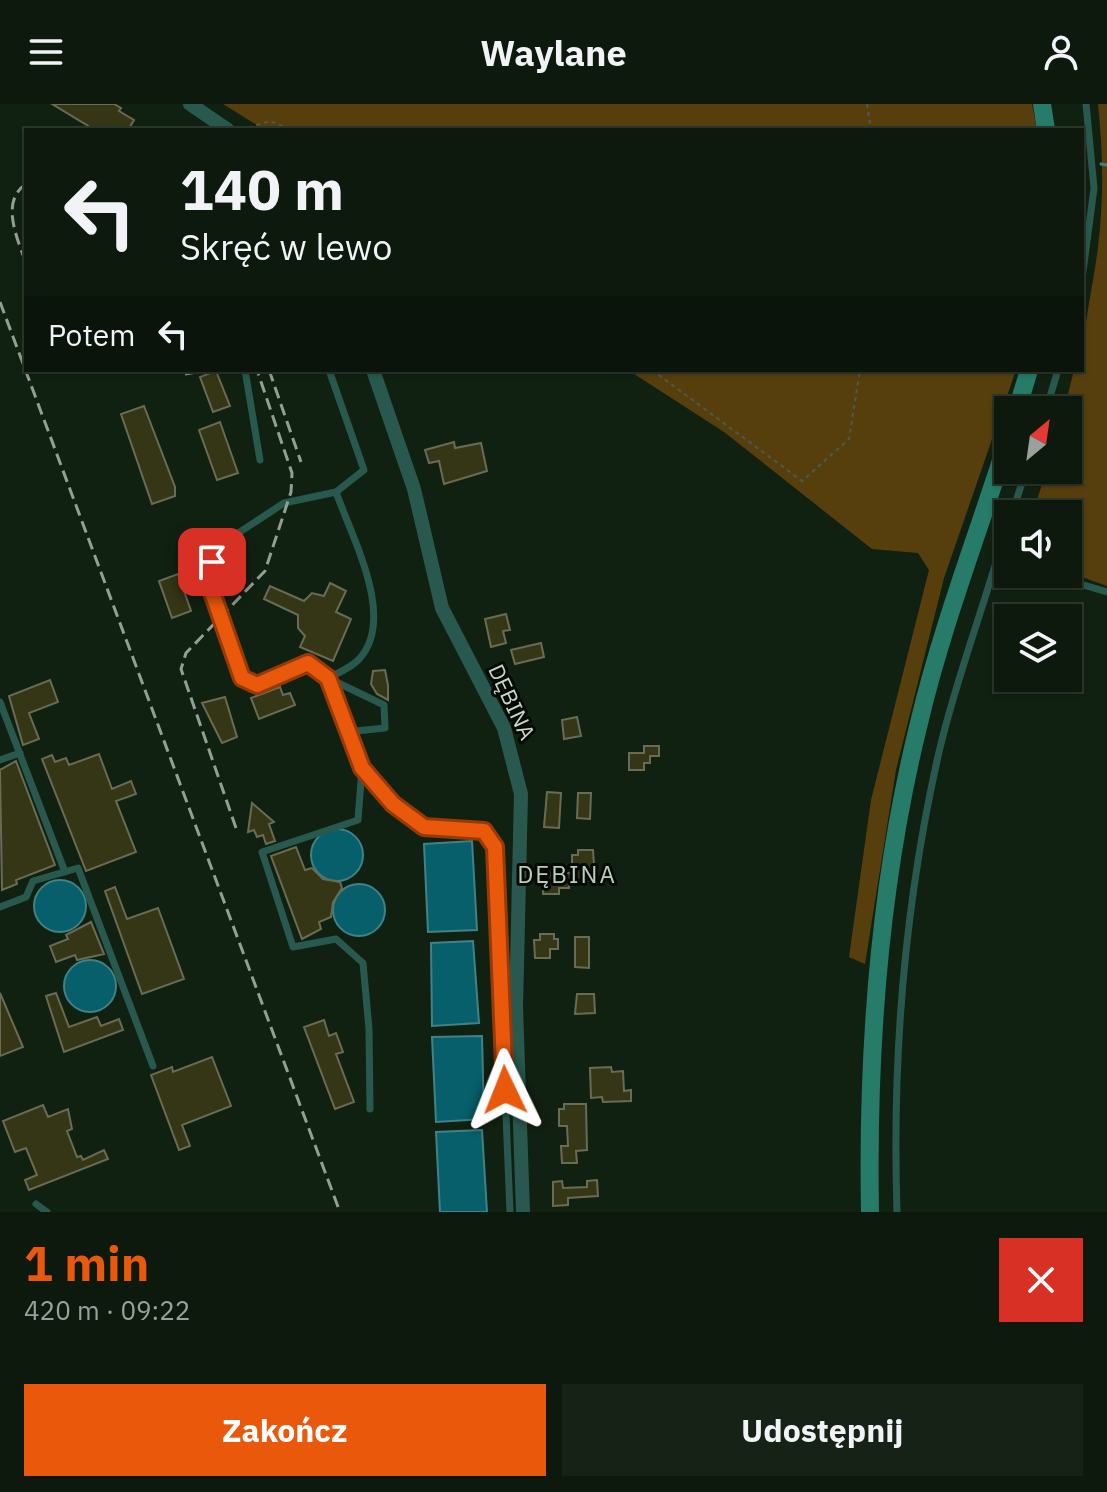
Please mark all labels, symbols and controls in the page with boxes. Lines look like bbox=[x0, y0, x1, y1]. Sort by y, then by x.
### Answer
text: Waylane bbox=[480, 29, 627, 76]
icon: menu bbox=[24, 30, 68, 74]
icon: person bbox=[1039, 30, 1083, 74]
text: 140 m bbox=[180, 153, 344, 225]
icon: left bbox=[48, 160, 152, 264]
text: Skręć w lewo bbox=[180, 223, 392, 270]
icon: left bbox=[151, 312, 195, 356]
text: Potem bbox=[48, 315, 135, 354]
north arrow bbox=[994, 396, 1082, 484]
map controls bbox=[994, 396, 1082, 692]
button: sound bbox=[994, 500, 1082, 588]
pin bbox=[178, 528, 246, 596]
icon: arrive bbox=[190, 540, 234, 584]
button: layers bbox=[994, 604, 1082, 692]
street label: DĘBINA bbox=[482, 659, 543, 744]
district label: DĘBINA bbox=[517, 858, 617, 890]
position arrow bbox=[463, 1048, 547, 1132]
text: 1 min bbox=[24, 1232, 149, 1294]
button: close bbox=[999, 1238, 1083, 1322]
text: 420 m · 09:22 bbox=[24, 1293, 190, 1327]
button: Zakończ bbox=[24, 1384, 546, 1476]
button: Udostępnij bbox=[562, 1384, 1083, 1476]

